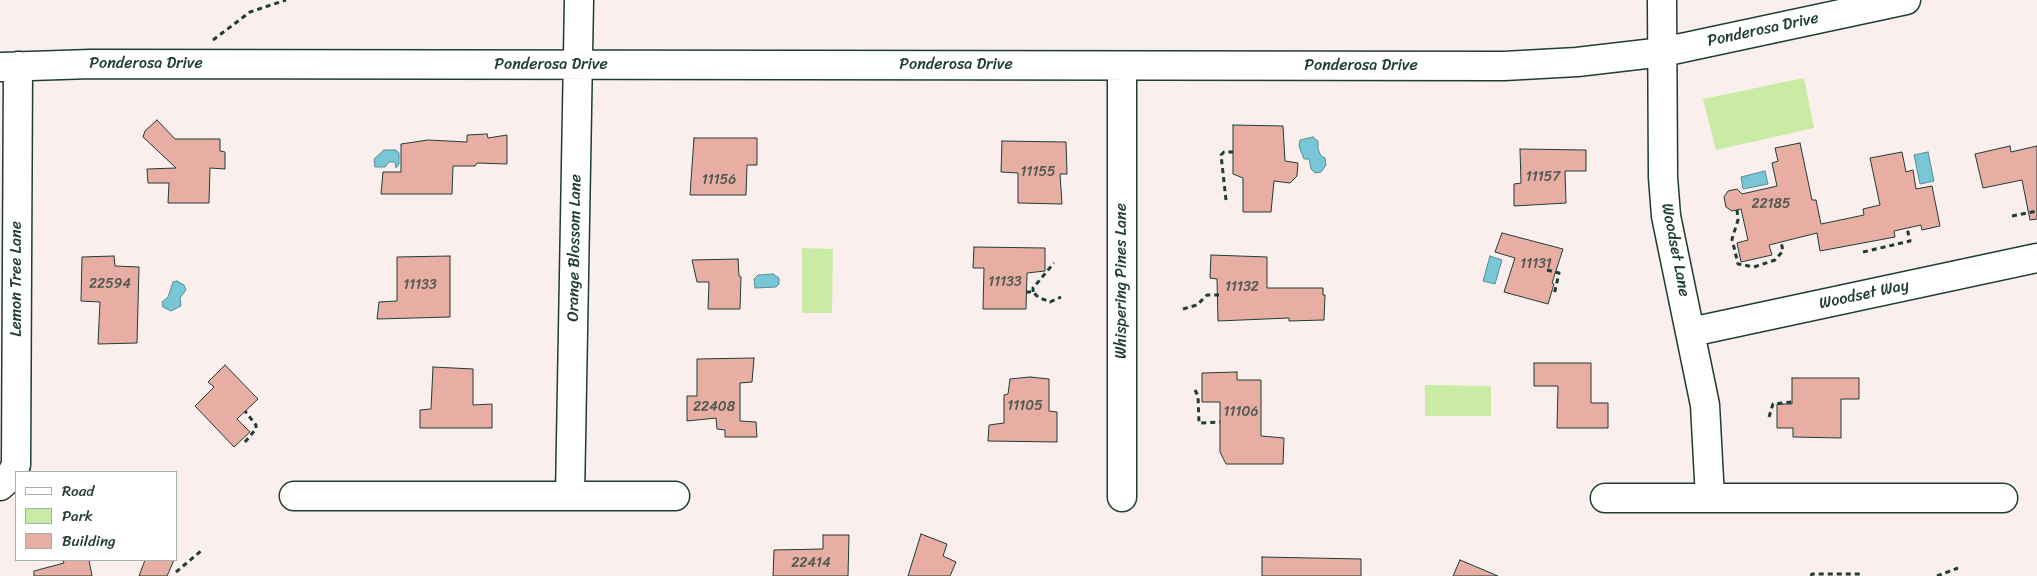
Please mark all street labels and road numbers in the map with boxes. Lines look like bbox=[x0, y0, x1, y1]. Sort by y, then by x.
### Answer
street label: Ponderosa Drive bbox=[1706, 9, 1820, 51]
street label: Ponderosa Drive bbox=[89, 54, 203, 74]
street label: Ponderosa Drive bbox=[494, 55, 608, 75]
street label: Ponderosa Drive bbox=[899, 55, 1013, 75]
street label: Ponderosa Drive bbox=[1304, 56, 1418, 76]
street label: Orange Blossom Lane bbox=[564, 174, 586, 322]
street label: Woodset Lane bbox=[1657, 202, 1693, 298]
street label: Whispering Pines Lane bbox=[1112, 203, 1132, 359]
street label: Lemon Tree Lane bbox=[7, 221, 27, 337]
street label: Woodset Way bbox=[1817, 276, 1911, 314]

